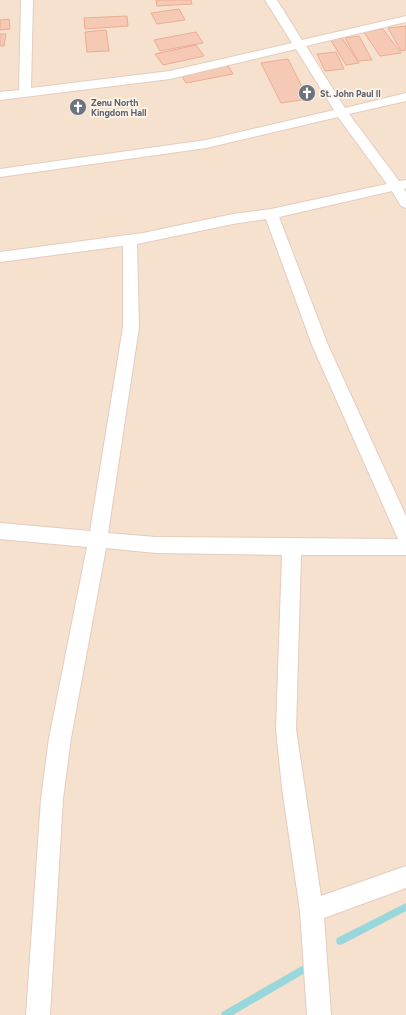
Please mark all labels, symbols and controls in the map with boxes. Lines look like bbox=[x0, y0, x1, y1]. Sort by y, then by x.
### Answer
church icon: St. John Paul II bbox=[297, 83, 317, 103]
place label: St. John Paul II bbox=[320, 88, 381, 99]
church icon: Zenu North Kingdom Hall bbox=[68, 97, 88, 117]
place label: Zenu North Kingdom Hall bbox=[91, 97, 146, 118]

